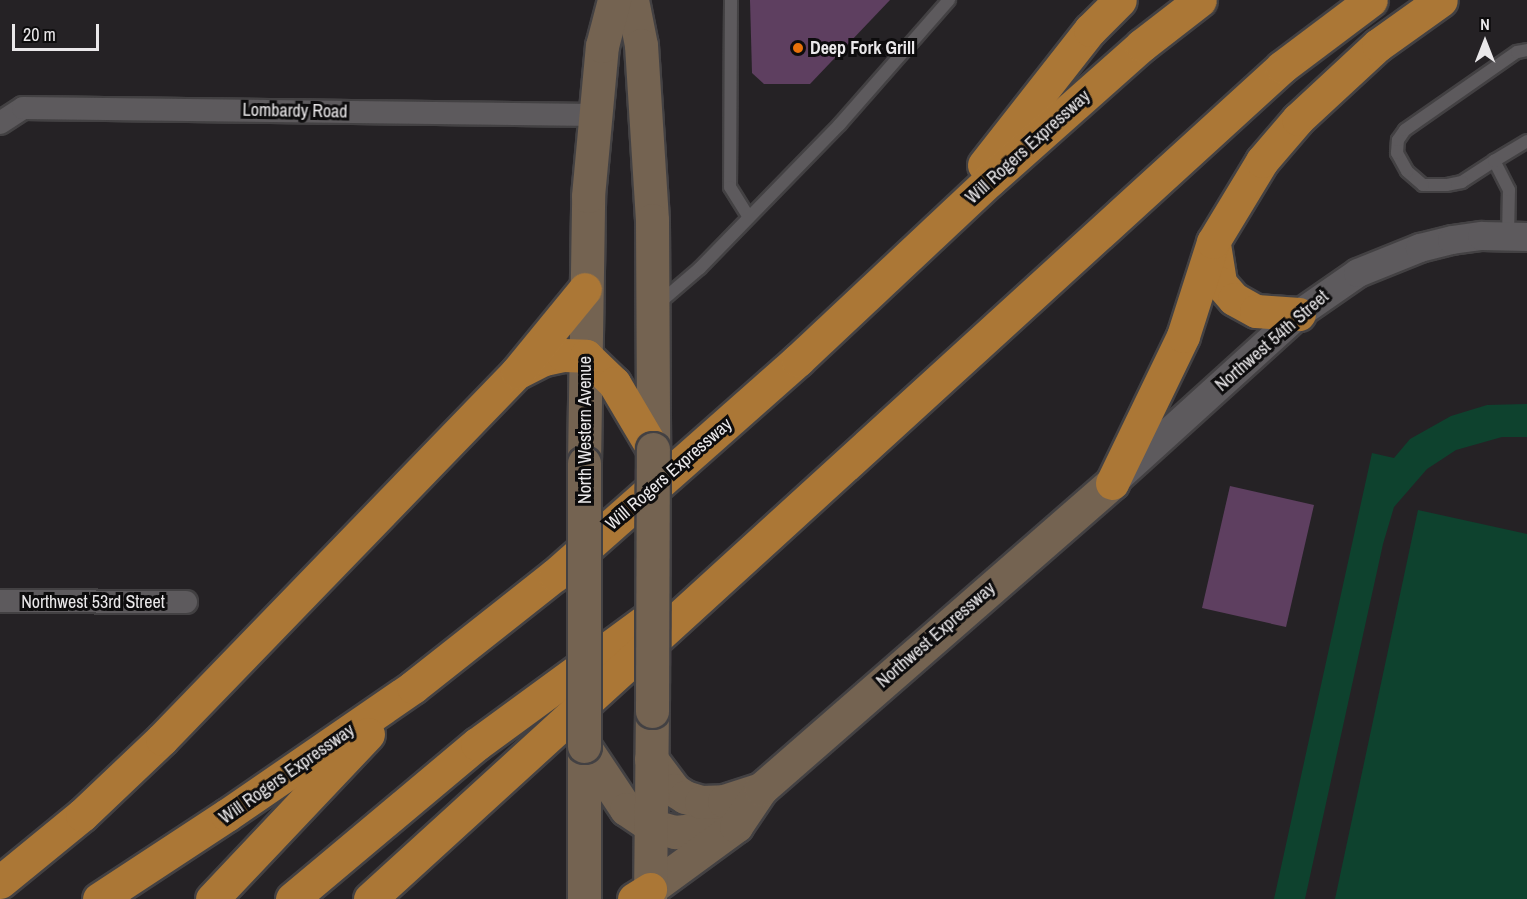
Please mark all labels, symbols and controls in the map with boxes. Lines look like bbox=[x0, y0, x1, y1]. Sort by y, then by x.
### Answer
scale bar bbox=[15, 12, 102, 50]
north arrow bbox=[1455, 12, 1515, 72]
text: N bbox=[1480, 13, 1490, 35]
text: 20 m bbox=[23, 22, 56, 47]
place label: Deep Fork Grill bbox=[810, 37, 915, 59]
marker: Deep Fork Grill bbox=[791, 41, 805, 55]
street label: Will Rogers Expressway bbox=[961, 85, 1095, 209]
street label: Lombardy Road bbox=[242, 99, 348, 123]
street label: Northwest 54th Street bbox=[1211, 286, 1333, 396]
street label: North Western Avenue bbox=[574, 356, 596, 504]
street label: Will Rogers Expressway bbox=[602, 413, 736, 535]
street label: Northwest Expressway bbox=[872, 578, 1000, 692]
street label: Northwest 53rd Street bbox=[21, 591, 165, 613]
street label: Will Rogers Expressway bbox=[215, 719, 359, 829]

